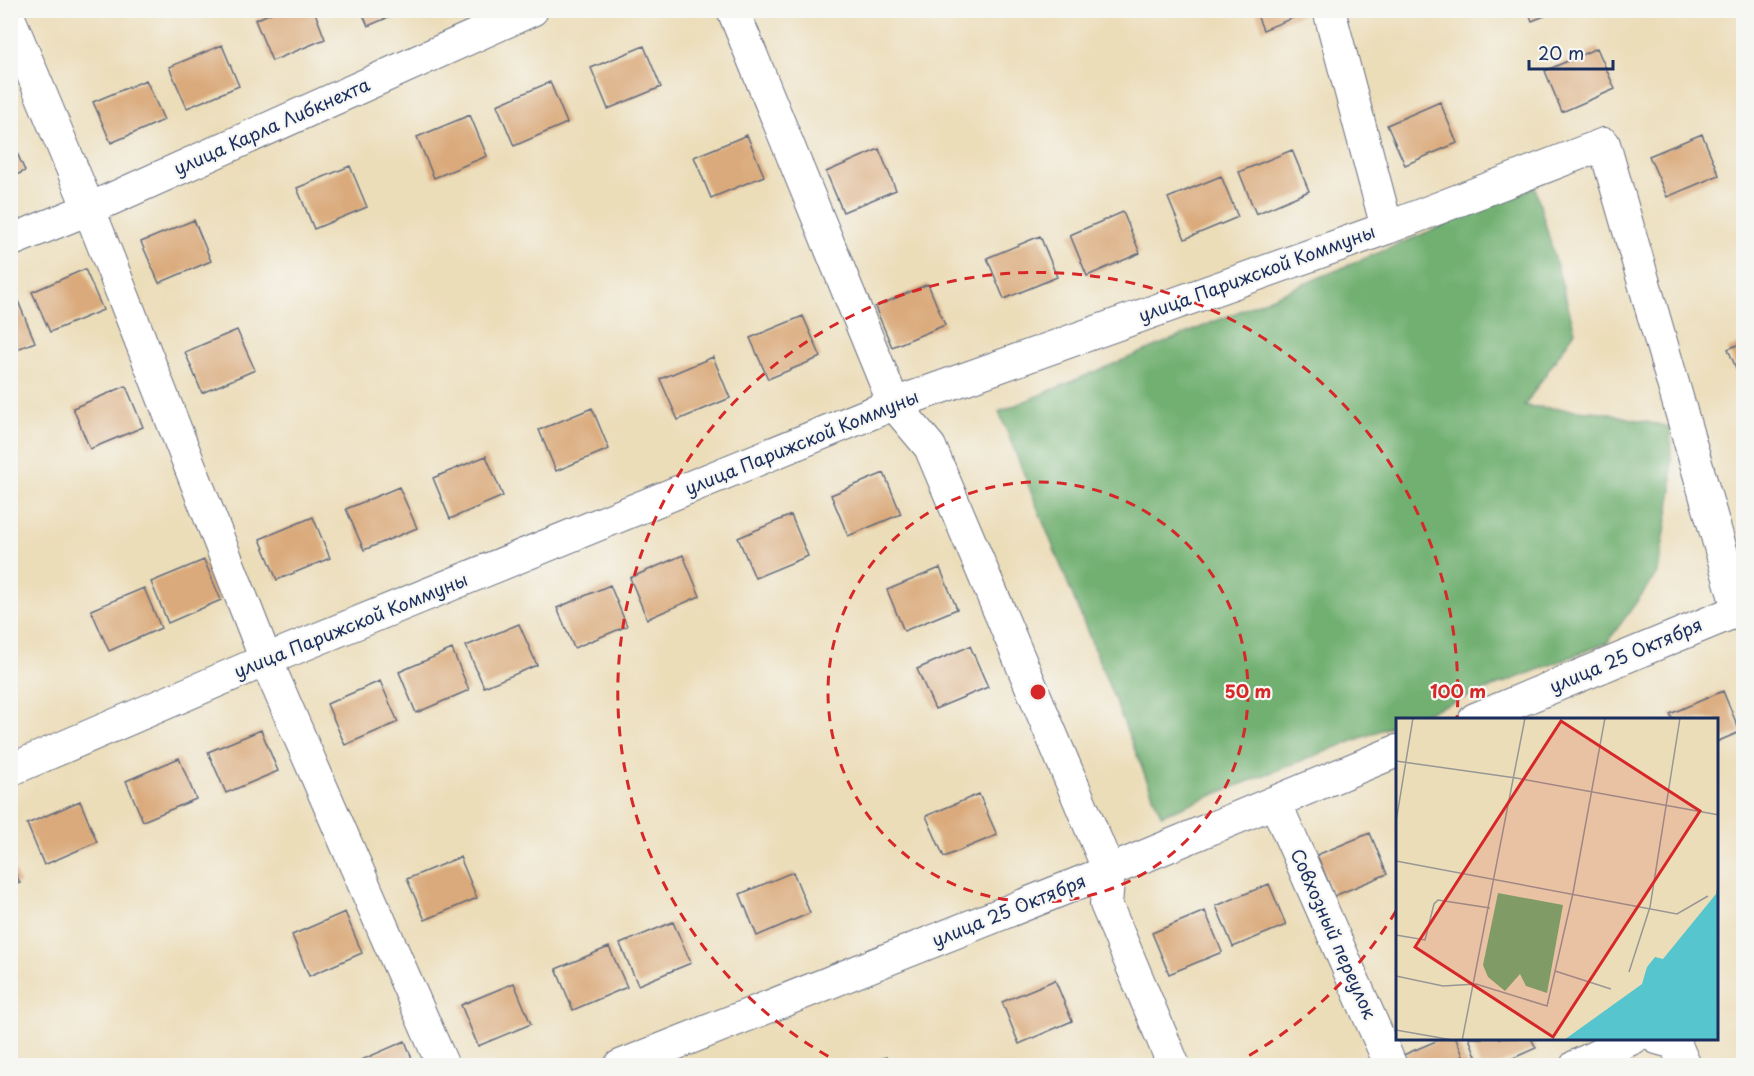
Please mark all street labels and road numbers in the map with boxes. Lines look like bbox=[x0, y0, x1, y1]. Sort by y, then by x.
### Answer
street label: улица Карла Либкнехта bbox=[169, 70, 374, 181]
street label: улица Парижской Коммуны bbox=[1134, 217, 1379, 328]
street label: улица Парижской Коммуны bbox=[680, 382, 923, 501]
street label: улица Парижской Коммуны bbox=[229, 565, 472, 684]
street label: улица 25 Октября bbox=[1545, 610, 1706, 699]
street label: Совхозный переулок bbox=[1285, 844, 1384, 1023]
street label: улица 25 Октября bbox=[927, 866, 1089, 953]

